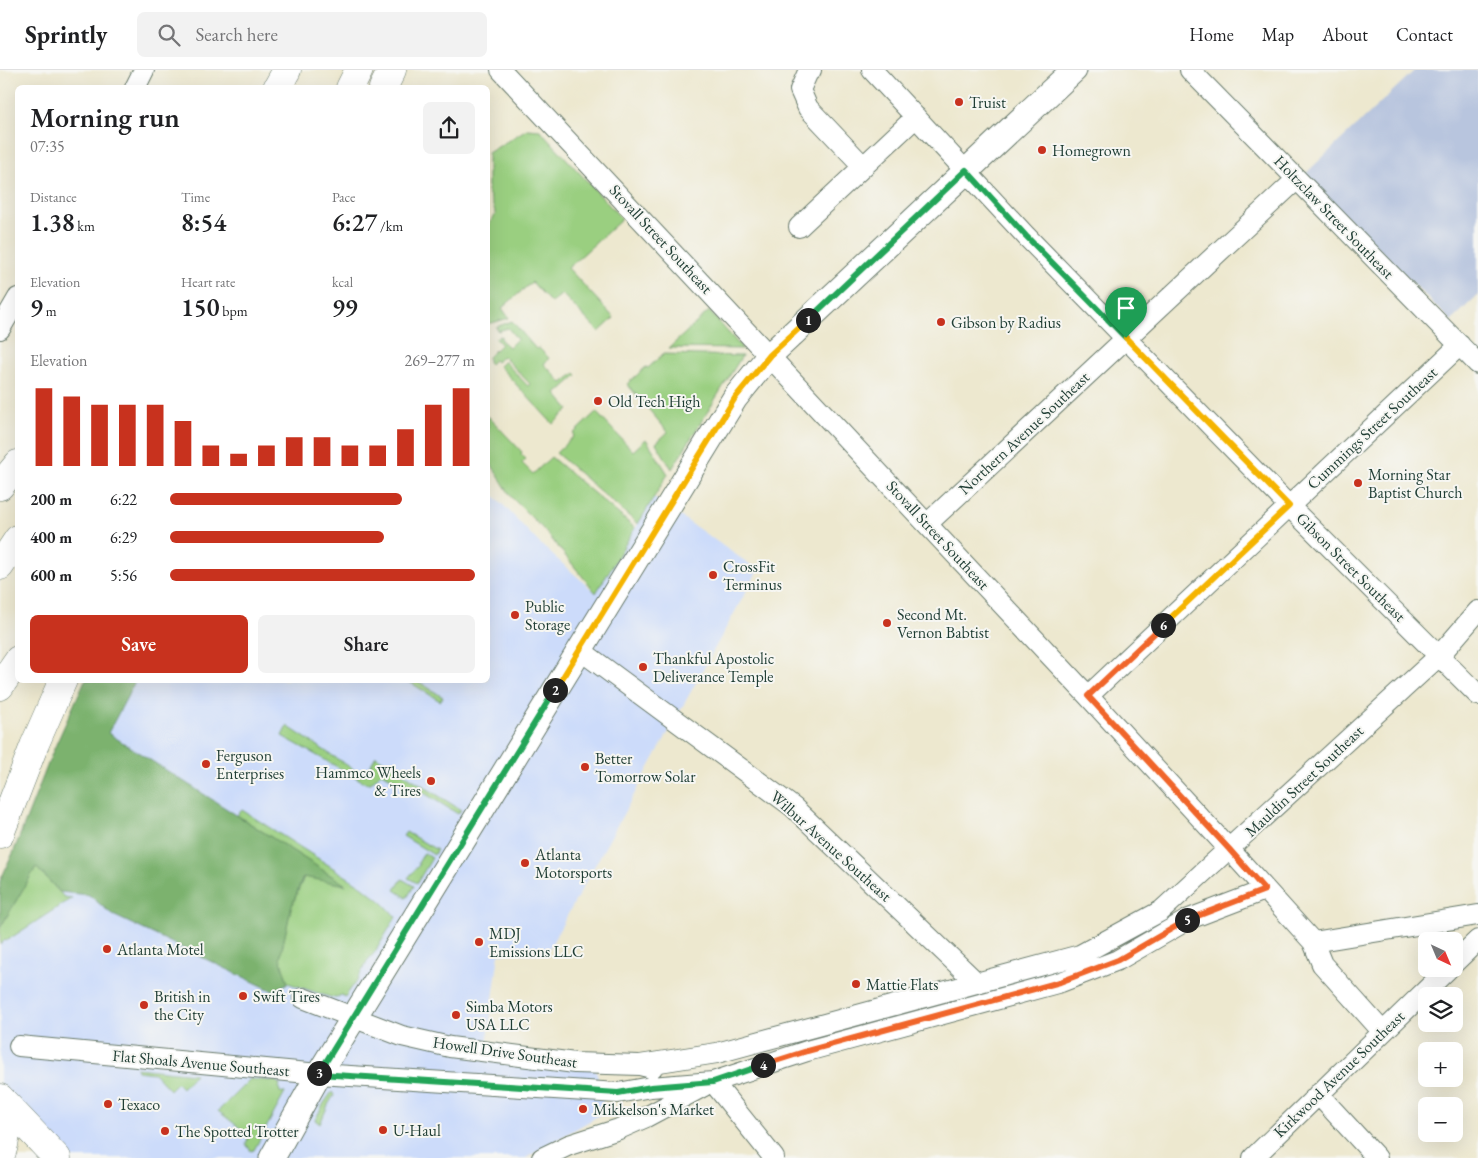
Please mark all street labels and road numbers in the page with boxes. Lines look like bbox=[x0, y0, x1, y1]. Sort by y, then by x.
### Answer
street label: Holtzclaw Street Southeast bbox=[1269, 151, 1399, 283]
street label: Stovall Street Southeast bbox=[605, 180, 717, 298]
street label: Cummings Street Southeast bbox=[1302, 362, 1442, 494]
street label: Northern Avenue Southeast bbox=[954, 367, 1094, 499]
street label: Stovall Street Southeast bbox=[882, 476, 994, 594]
street label: Gibson Street Southeast bbox=[1292, 508, 1410, 626]
street label: Mauldin Street Southeast bbox=[1240, 721, 1368, 841]
street label: Wilbur Avenue Southeast bbox=[766, 786, 896, 906]
street label: Kirkwood Avenue Southeast bbox=[1269, 1006, 1409, 1142]
street label: Howell Drive Southeast bbox=[431, 1031, 579, 1073]
street label: Flat Shoals Avenue Southeast bbox=[112, 1045, 290, 1081]

